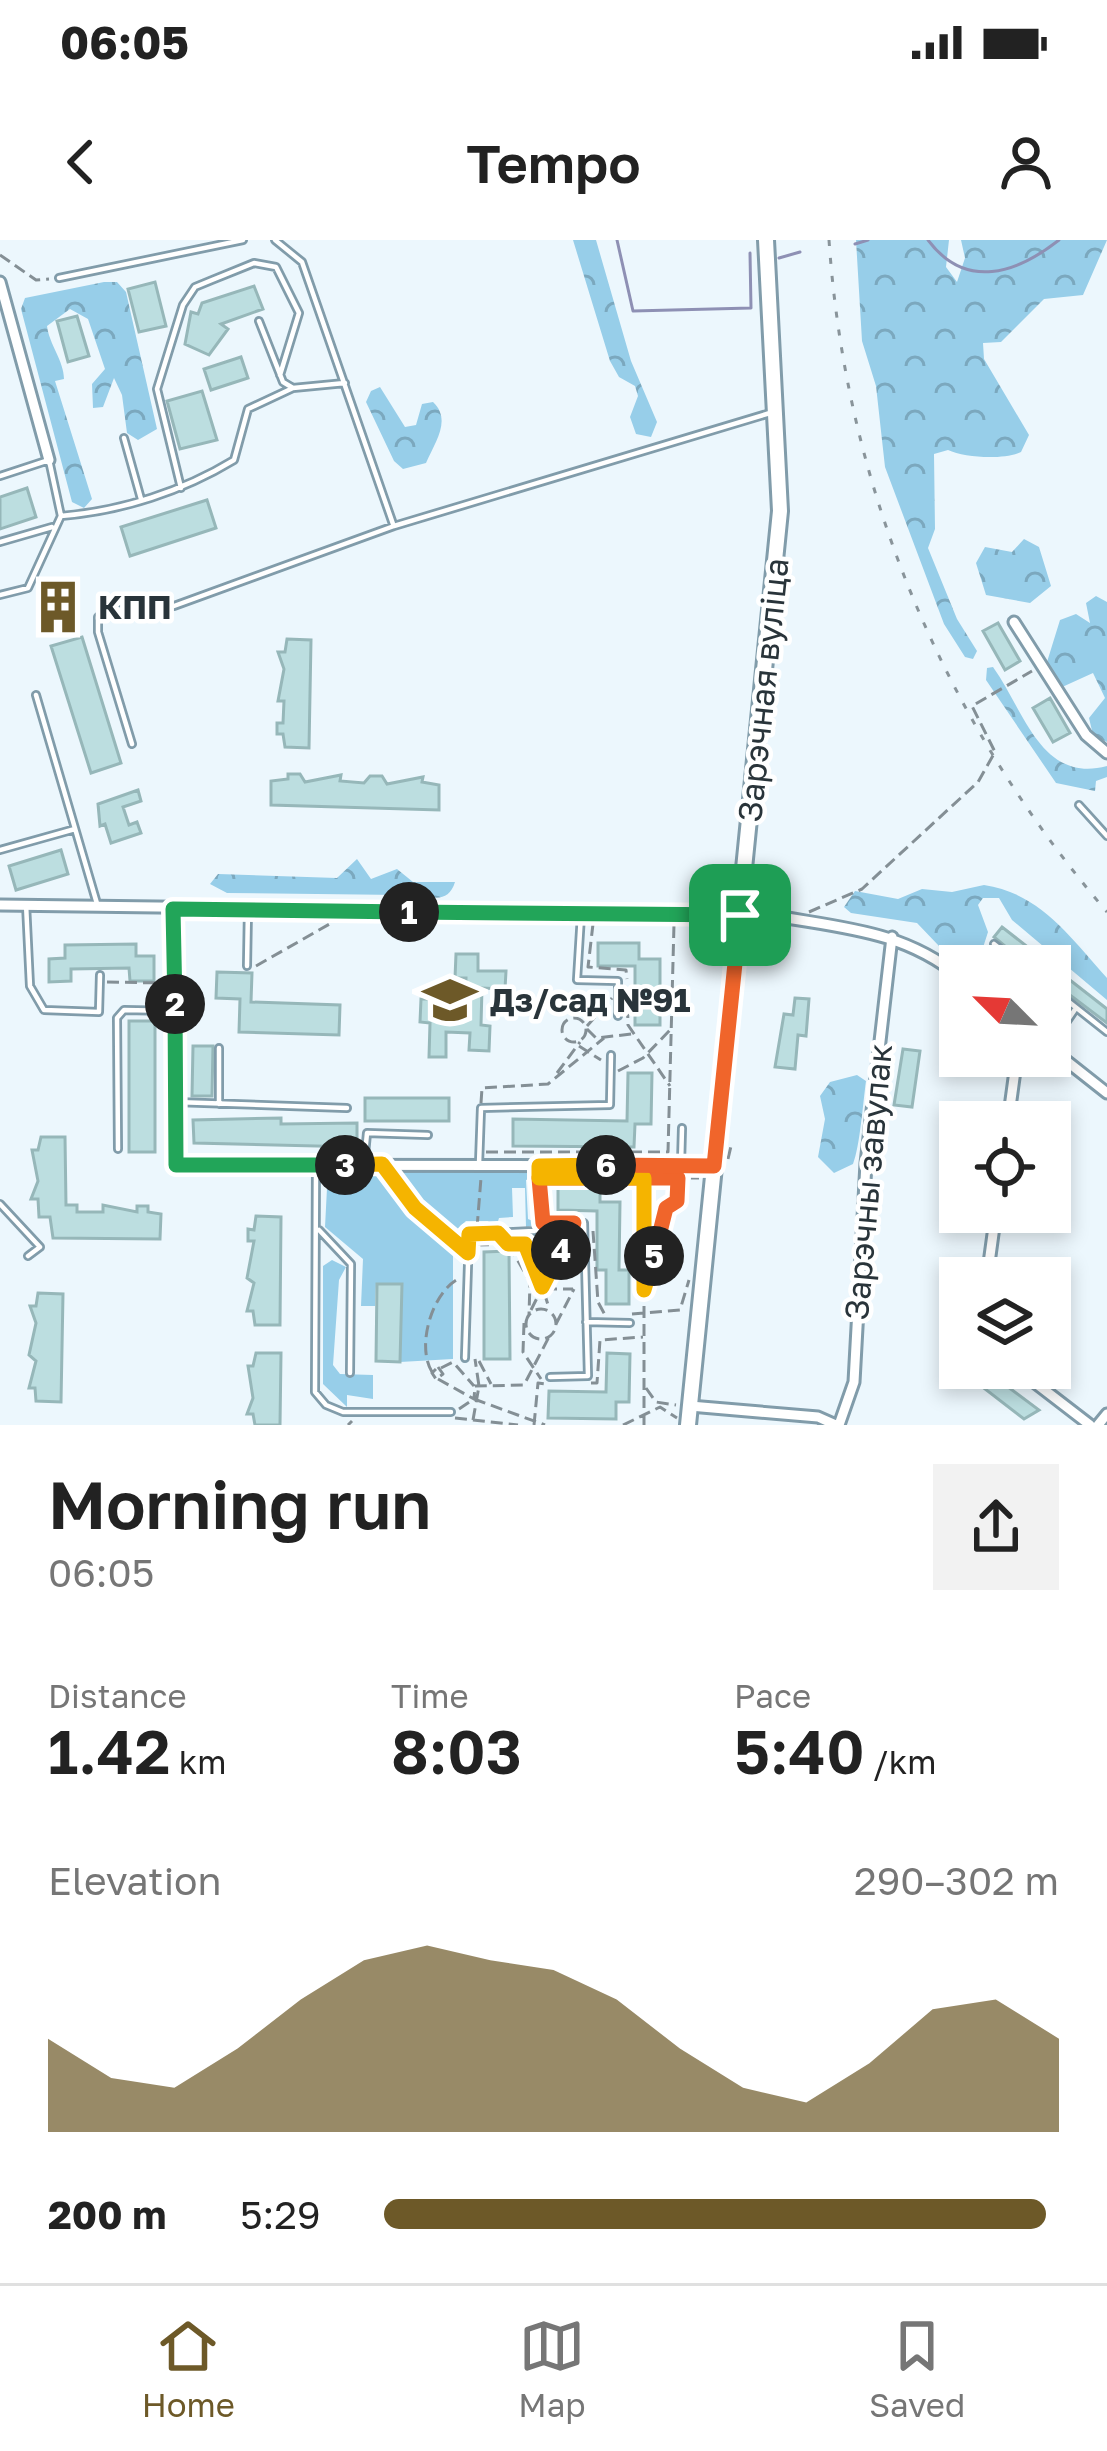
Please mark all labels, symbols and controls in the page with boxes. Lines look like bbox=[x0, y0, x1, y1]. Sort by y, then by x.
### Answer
text: 06:05 bbox=[60, 15, 189, 69]
icon: back bbox=[48, 129, 114, 195]
icon: person bbox=[993, 129, 1059, 195]
text: Tempo bbox=[466, 130, 641, 195]
street label: Зарэчная вуліца bbox=[729, 556, 796, 824]
building icon: КПП bbox=[29, 578, 87, 636]
place label: КПП bbox=[98, 587, 172, 626]
pin bbox=[689, 864, 791, 966]
pin: 1 bbox=[379, 882, 439, 942]
icon: arrive bbox=[707, 882, 773, 948]
text: 1 bbox=[401, 892, 418, 931]
north arrow bbox=[939, 945, 1071, 1077]
map controls bbox=[939, 945, 1071, 1389]
school or university icon: Дз/сад №91 bbox=[421, 971, 479, 1029]
pin: 2 bbox=[145, 974, 205, 1034]
place label: Дз/сад №91 bbox=[490, 980, 691, 1019]
text: 2 bbox=[165, 984, 185, 1023]
street label: Зарэчны завулак bbox=[836, 1042, 899, 1322]
button: locate bbox=[939, 1101, 1071, 1233]
pin: 3 bbox=[315, 1135, 375, 1195]
pin: 6 bbox=[576, 1135, 636, 1195]
text: 3 bbox=[335, 1145, 355, 1184]
text: 6 bbox=[596, 1145, 616, 1184]
pin: 4 bbox=[531, 1220, 591, 1280]
pin: 5 bbox=[624, 1226, 684, 1286]
text: 4 bbox=[551, 1230, 571, 1269]
text: 5 bbox=[644, 1236, 664, 1275]
button: layers bbox=[939, 1257, 1071, 1389]
text: Morning run bbox=[48, 1464, 431, 1544]
button: share bbox=[933, 1464, 1059, 1590]
text: 06:05 bbox=[48, 1549, 154, 1596]
text: Distance bbox=[48, 1676, 187, 1715]
text: Time bbox=[391, 1676, 469, 1715]
text: Pace bbox=[734, 1676, 811, 1715]
text: 1.42 bbox=[48, 1715, 170, 1787]
text: 8:03 bbox=[391, 1715, 522, 1787]
text: 5:40 bbox=[734, 1715, 865, 1787]
text: km bbox=[170, 1742, 227, 1781]
text: /km bbox=[865, 1742, 937, 1781]
text: Elevation bbox=[48, 1857, 221, 1904]
text: 290–302 m bbox=[854, 1857, 1059, 1904]
text: 200 m bbox=[48, 2191, 166, 2238]
text: 5:29 bbox=[240, 2191, 321, 2238]
tab: Home bbox=[142, 2313, 235, 2424]
tab: Map bbox=[518, 2313, 586, 2424]
tab: Saved bbox=[869, 2313, 965, 2424]

